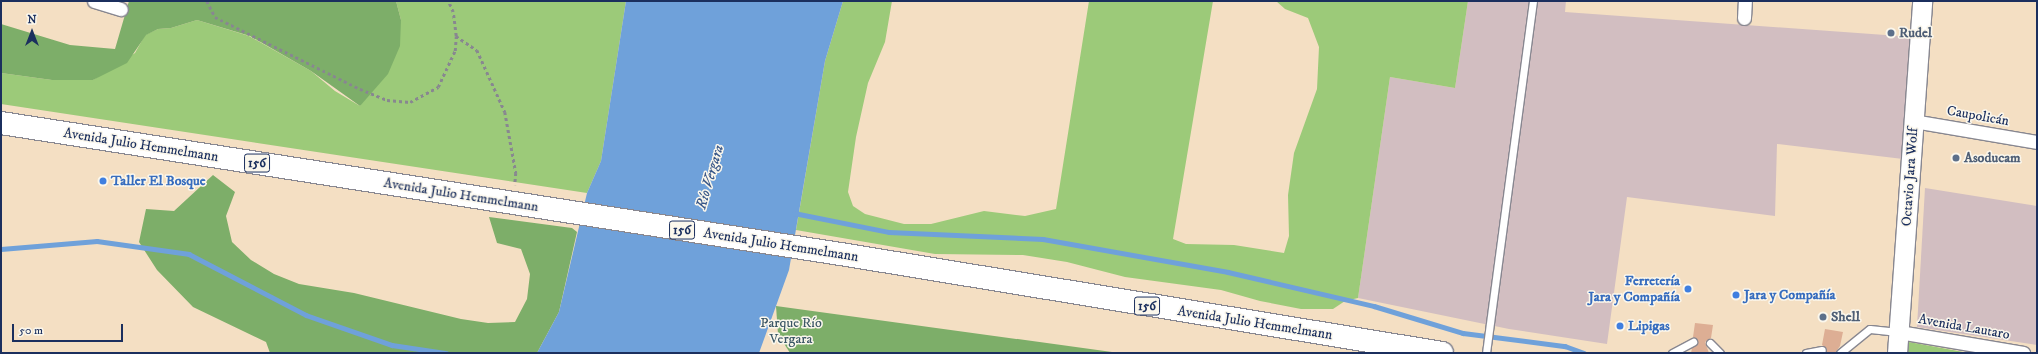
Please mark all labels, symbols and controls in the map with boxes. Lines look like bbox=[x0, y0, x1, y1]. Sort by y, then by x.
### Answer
north arrow bbox=[12, 12, 52, 52]
text: N bbox=[27, 13, 37, 27]
place label: Rudel bbox=[1899, 25, 1932, 41]
marker: Rudel bbox=[1886, 28, 1896, 38]
street label: Caupolicán bbox=[1946, 102, 2010, 130]
street label: Avenida Julio Hemmelmann bbox=[62, 124, 220, 166]
street label: Octavio Jara Wolf bbox=[1898, 127, 1922, 227]
water label: Río Vergara bbox=[692, 143, 728, 211]
place label: Asoducam bbox=[1964, 150, 2021, 166]
road number: 156 bbox=[244, 152, 270, 174]
marker: Asoducam bbox=[1951, 153, 1961, 163]
place label: Taller El Bosque bbox=[111, 173, 206, 189]
street label: Avenida Julio Hemmelmann bbox=[382, 174, 540, 216]
marker: Taller El Bosque bbox=[98, 176, 108, 186]
road number: 156 bbox=[669, 219, 695, 241]
street label: Avenida Julio Hemmelmann bbox=[702, 224, 860, 266]
place label: Ferretería Jara y Compañía bbox=[1588, 273, 1680, 306]
marker: Ferretería Jara y Compañía bbox=[1683, 284, 1693, 294]
place label: Jara y Compañía bbox=[1744, 287, 1836, 303]
marker: Jara y Compañía bbox=[1731, 290, 1741, 300]
road number: 156 bbox=[1134, 295, 1160, 317]
street label: Avenida Julio Hemmelmann bbox=[1176, 302, 1334, 344]
place label: Shell bbox=[1831, 309, 1860, 325]
street label: Avenida Lautaro bbox=[1917, 311, 2011, 343]
marker: Shell bbox=[1818, 312, 1828, 322]
park label: Parque Río Vergara bbox=[760, 315, 822, 348]
scale bar bbox=[14, 316, 125, 342]
place label: Lipigas bbox=[1628, 318, 1670, 334]
marker: Lipigas bbox=[1615, 321, 1625, 331]
text: 50 m bbox=[19, 323, 43, 338]

